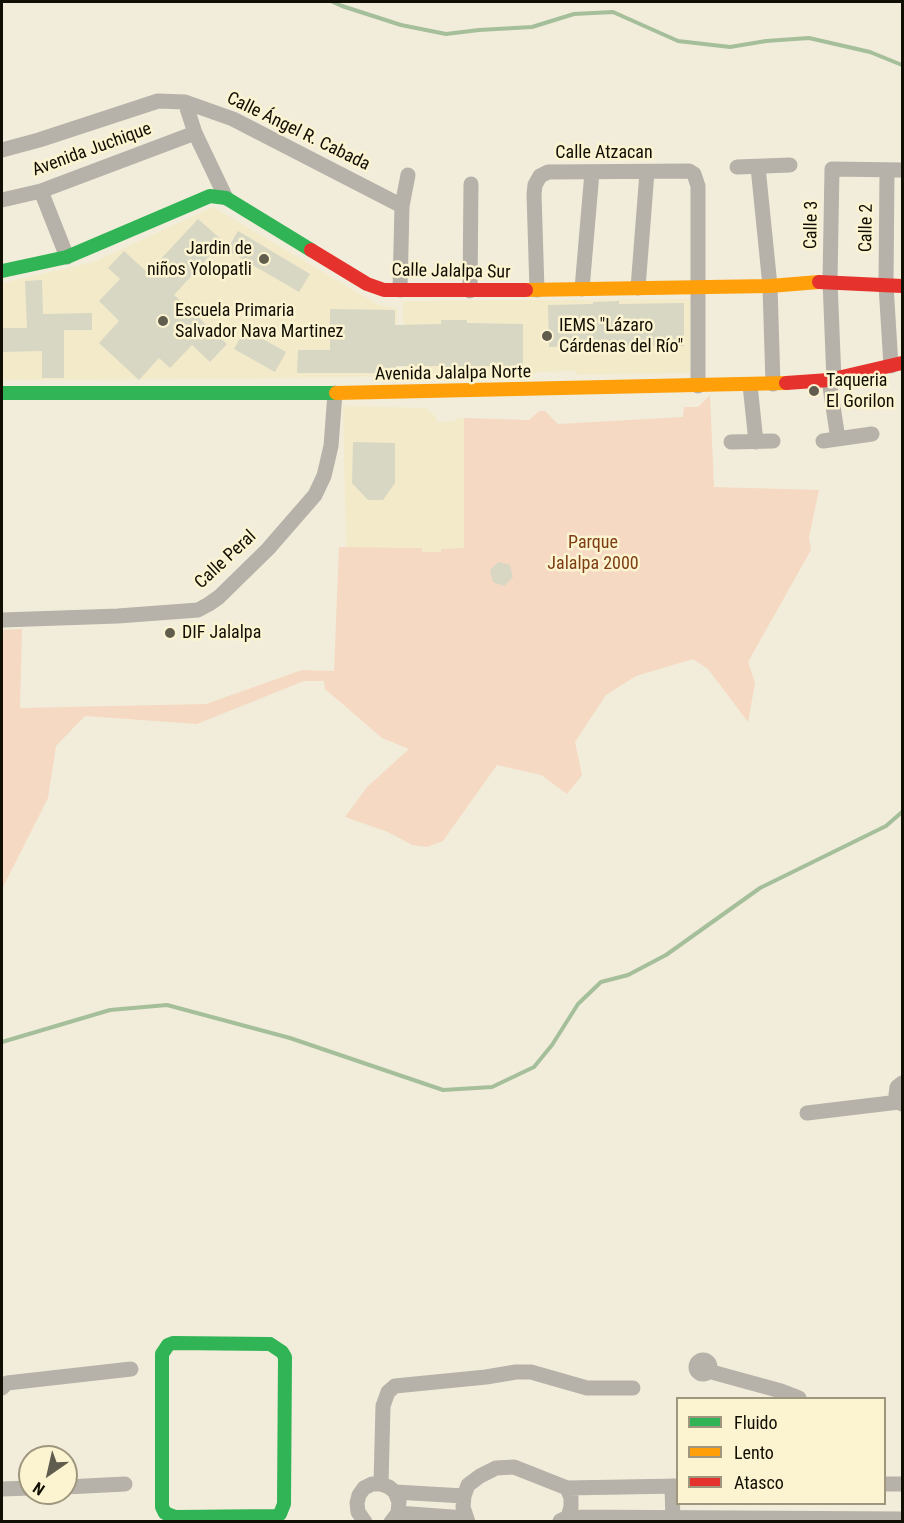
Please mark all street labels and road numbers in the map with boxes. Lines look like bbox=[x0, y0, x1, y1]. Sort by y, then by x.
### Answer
street label: Calle Ángel R. Cabada bbox=[223, 88, 373, 176]
street label: Avenida Juchique bbox=[29, 118, 155, 182]
street label: Calle Atzacan bbox=[555, 142, 653, 164]
street label: Calle 3 bbox=[801, 201, 823, 249]
street label: Calle 2 bbox=[856, 204, 878, 252]
street label: Calle Jalalpa Sur bbox=[391, 260, 511, 284]
street label: Avenida Jalalpa Norte bbox=[375, 362, 531, 386]
street label: Calle Peral bbox=[191, 526, 261, 594]

